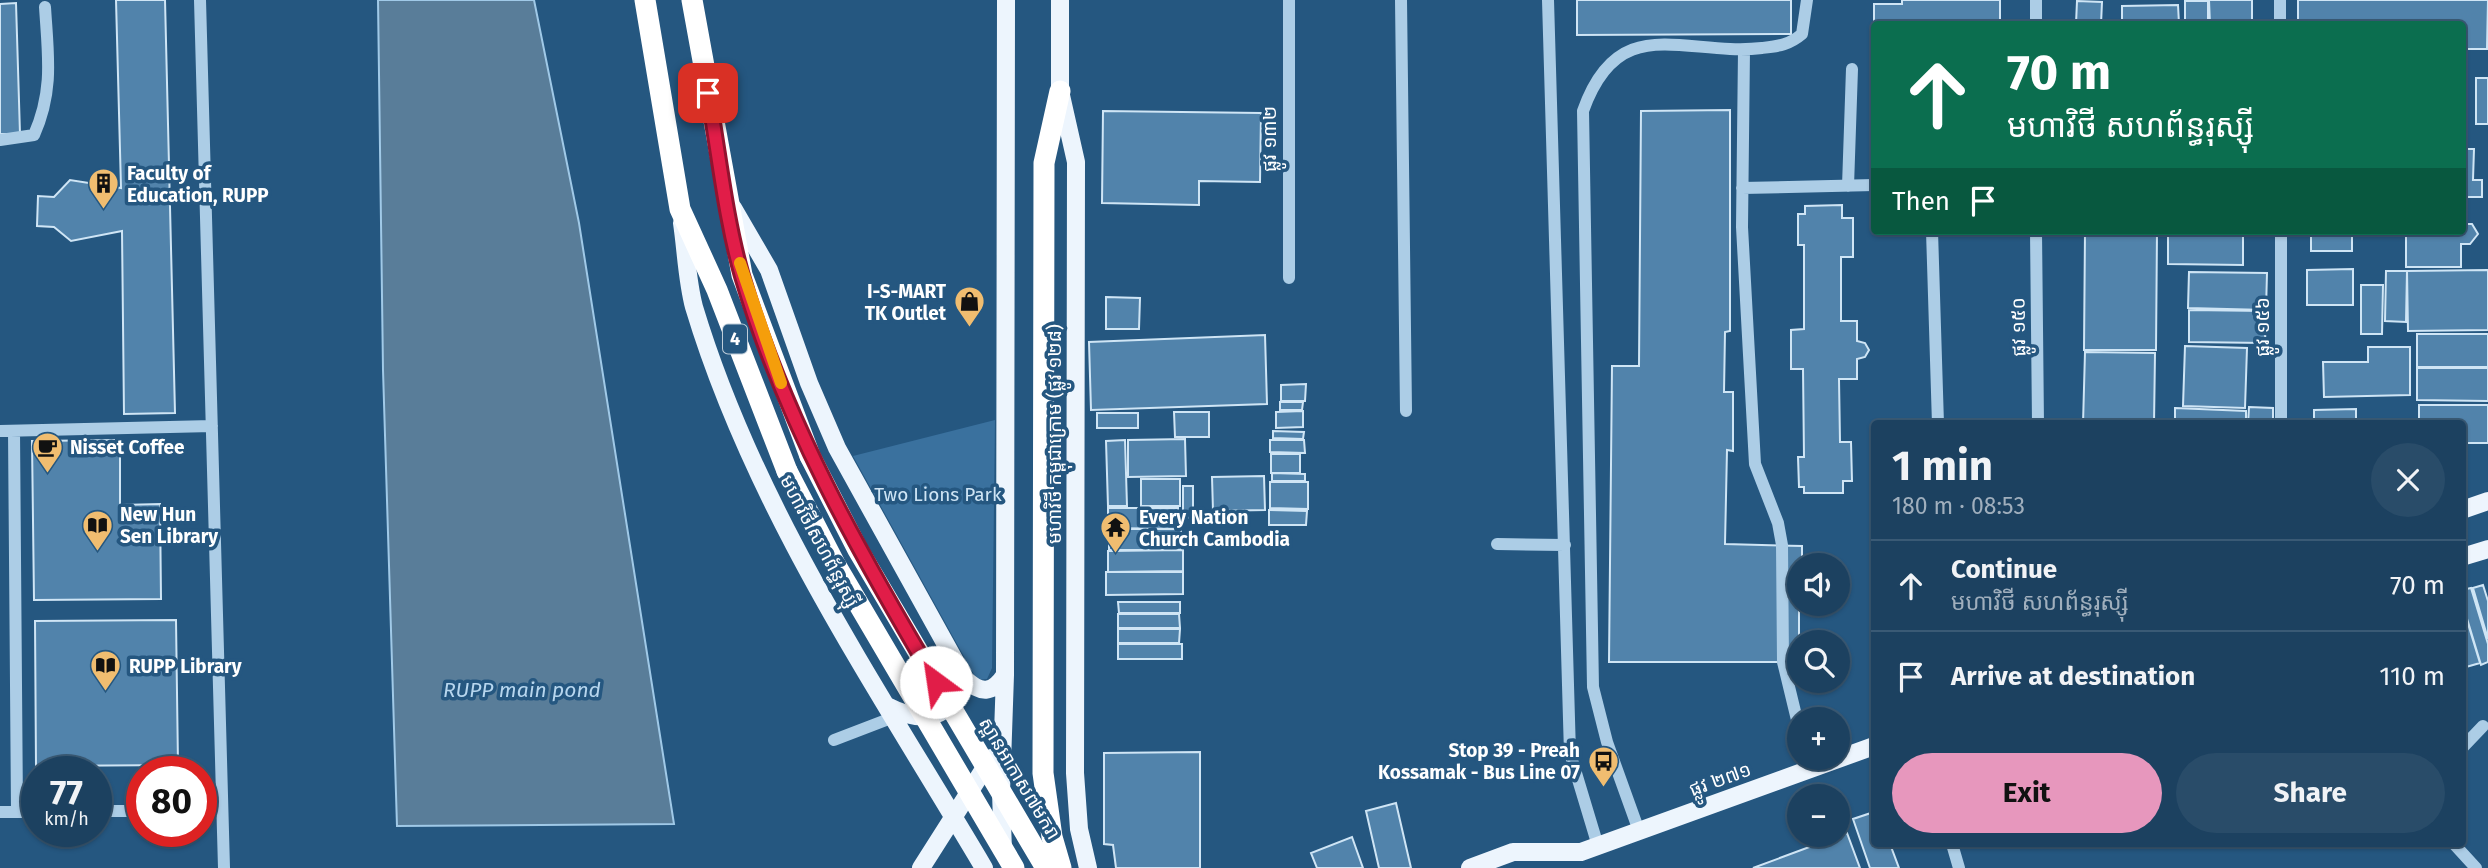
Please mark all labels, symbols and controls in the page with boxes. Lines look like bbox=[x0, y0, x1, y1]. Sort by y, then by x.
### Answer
text: 70 m bbox=[2007, 43, 2111, 102]
icon: ahead bbox=[1892, 49, 1983, 140]
pin bbox=[678, 63, 738, 123]
icon: arrive bbox=[689, 74, 727, 112]
street label: ផ្លូវ ១៣២ bbox=[1258, 106, 1287, 172]
text: មហាវិថី សហព័ន្ធរុស្ស៊ី bbox=[2007, 107, 2254, 145]
place label: Faculty of Education, RUPP bbox=[127, 162, 269, 207]
building icon: Faculty of Education, RUPP bbox=[87, 167, 121, 211]
icon: arrive bbox=[1964, 182, 2002, 220]
text: Then bbox=[1892, 186, 1950, 217]
place label: I-S-MART TK Outlet bbox=[865, 280, 947, 325]
shop icon: I-S-MART TK Outlet bbox=[952, 285, 986, 329]
street label: ផ្លូវ ១៥០ bbox=[2006, 297, 2036, 357]
street label: ផ្លូវ ១៥៦ bbox=[2251, 297, 2280, 357]
road number: 4 bbox=[723, 324, 747, 354]
street label: មហាវិថី កម្ពុជាក្រោម (ផ្លូវ ១២៨) bbox=[1043, 324, 1073, 544]
cafe icon: Nisset Coffee bbox=[30, 430, 64, 474]
place label: Nisset Coffee bbox=[70, 436, 184, 459]
text: 1 min bbox=[1892, 441, 1993, 491]
button: close bbox=[2371, 443, 2445, 517]
street label: មហាវិថី សហព័ន្ធរុស្ស៊ី bbox=[770, 471, 864, 614]
park label: Two Lions Park bbox=[874, 483, 1002, 506]
text: 180 m · 08:53 bbox=[1892, 492, 2025, 520]
place label: New Hun Sen Library bbox=[120, 503, 218, 548]
place label: Every Nation Church Cambodia bbox=[1139, 506, 1290, 551]
library icon: New Hun Sen Library bbox=[80, 508, 114, 552]
temple icon: Every Nation Church Cambodia bbox=[1099, 511, 1133, 555]
map controls bbox=[1787, 553, 1850, 847]
button: sound bbox=[1787, 553, 1850, 616]
text: Continue bbox=[1951, 554, 2057, 585]
icon: ahead bbox=[1892, 567, 1930, 605]
text: 70 m bbox=[2390, 570, 2445, 601]
text: មហាវិថី សហព័ន្ធរុស្ស៊ី bbox=[1951, 588, 2129, 616]
button: search bbox=[1787, 630, 1850, 693]
position arrow bbox=[899, 645, 973, 719]
library icon: RUPP Library bbox=[89, 649, 123, 693]
place label: RUPP Library bbox=[129, 655, 242, 678]
icon: arrive bbox=[1892, 658, 1930, 696]
text: Arrive at destination bbox=[1951, 661, 2195, 692]
text: 110 m bbox=[2379, 661, 2445, 692]
water label: RUPP main pond bbox=[443, 677, 601, 703]
button: + bbox=[1787, 707, 1850, 770]
street label: ស្ពានអាកាស៧មករា bbox=[974, 713, 1065, 844]
place label: Stop 39 - Preah Kossamak - Bus Line 07 bbox=[1378, 739, 1580, 784]
bus stop icon: Stop 39 - Preah Kossamak - Bus Line 07 bbox=[1586, 744, 1620, 788]
button: Exit bbox=[1892, 753, 2162, 833]
button: Share bbox=[2176, 753, 2445, 833]
speed limit sign: 80 bbox=[126, 756, 217, 847]
street label: ផ្លូវ ២៧១ bbox=[1686, 758, 1756, 807]
text: 77 bbox=[50, 771, 83, 813]
button: − bbox=[1787, 784, 1850, 847]
text: km/h bbox=[44, 808, 89, 830]

